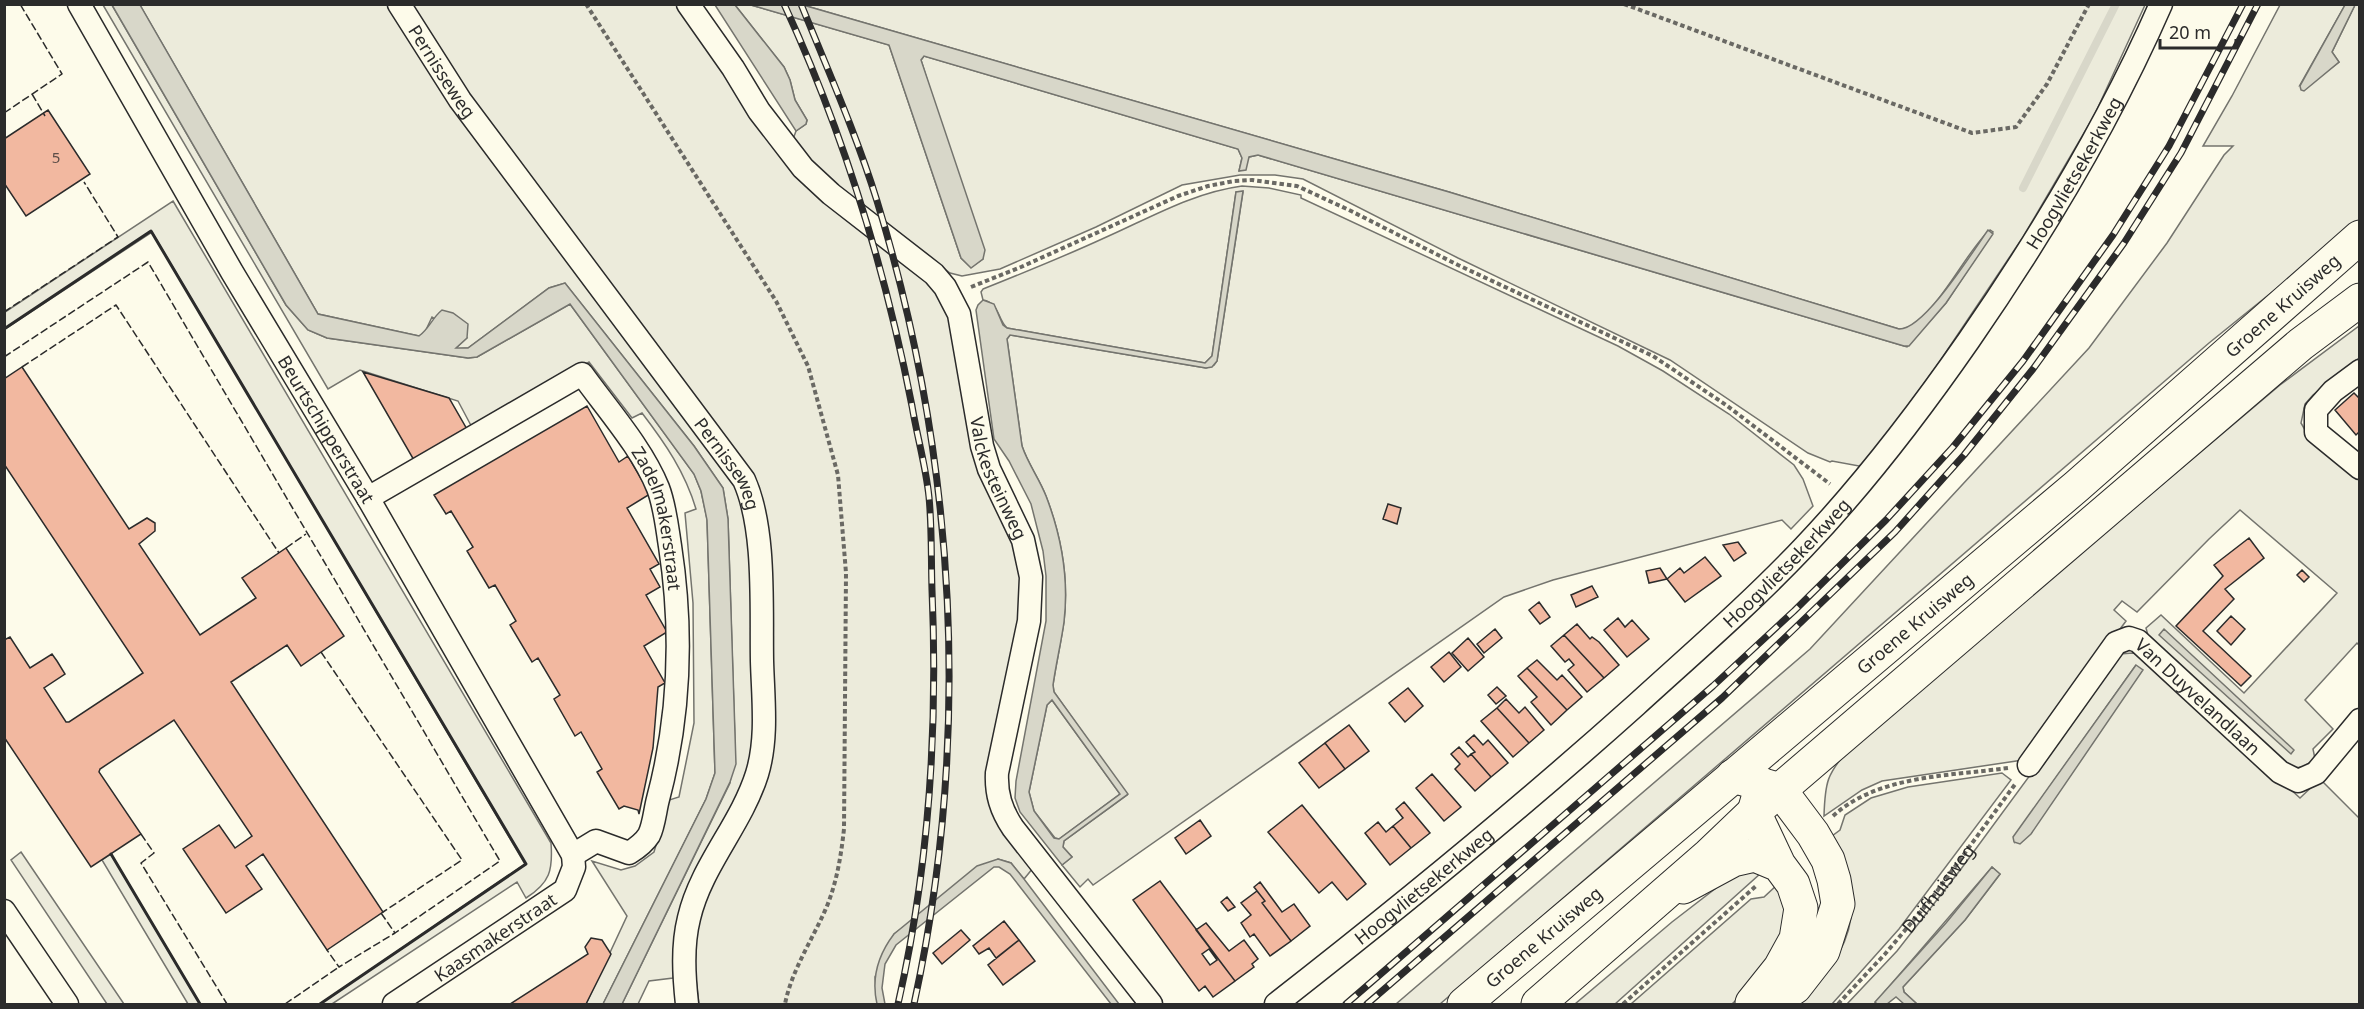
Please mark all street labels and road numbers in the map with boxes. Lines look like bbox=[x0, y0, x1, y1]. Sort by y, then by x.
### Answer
street label: Pernisseweg bbox=[403, 20, 481, 123]
street label: Hoogvlietsekerkweg bbox=[2020, 92, 2127, 254]
street label: Groene Kruisweg bbox=[2220, 248, 2345, 362]
street label: Beurtschipperstraat bbox=[273, 351, 381, 508]
street label: Pernisseweg bbox=[689, 412, 765, 513]
street label: Valckesteinweg bbox=[965, 415, 1033, 543]
street label: Zadelmakerstraat bbox=[626, 442, 687, 592]
street label: Hoogvlietsekerkweg bbox=[1717, 493, 1855, 633]
street label: Groene Kruisweg bbox=[1851, 567, 1978, 679]
street label: Van Duyvelandlaan bbox=[2130, 633, 2266, 760]
street label: Hoogvlietsekerkweg bbox=[1349, 822, 1498, 950]
street label: Duifhuisweg bbox=[1896, 839, 1980, 938]
street label: Groene Kruisweg bbox=[1480, 881, 1607, 993]
street label: Kaasmakerstraat bbox=[429, 887, 561, 987]

